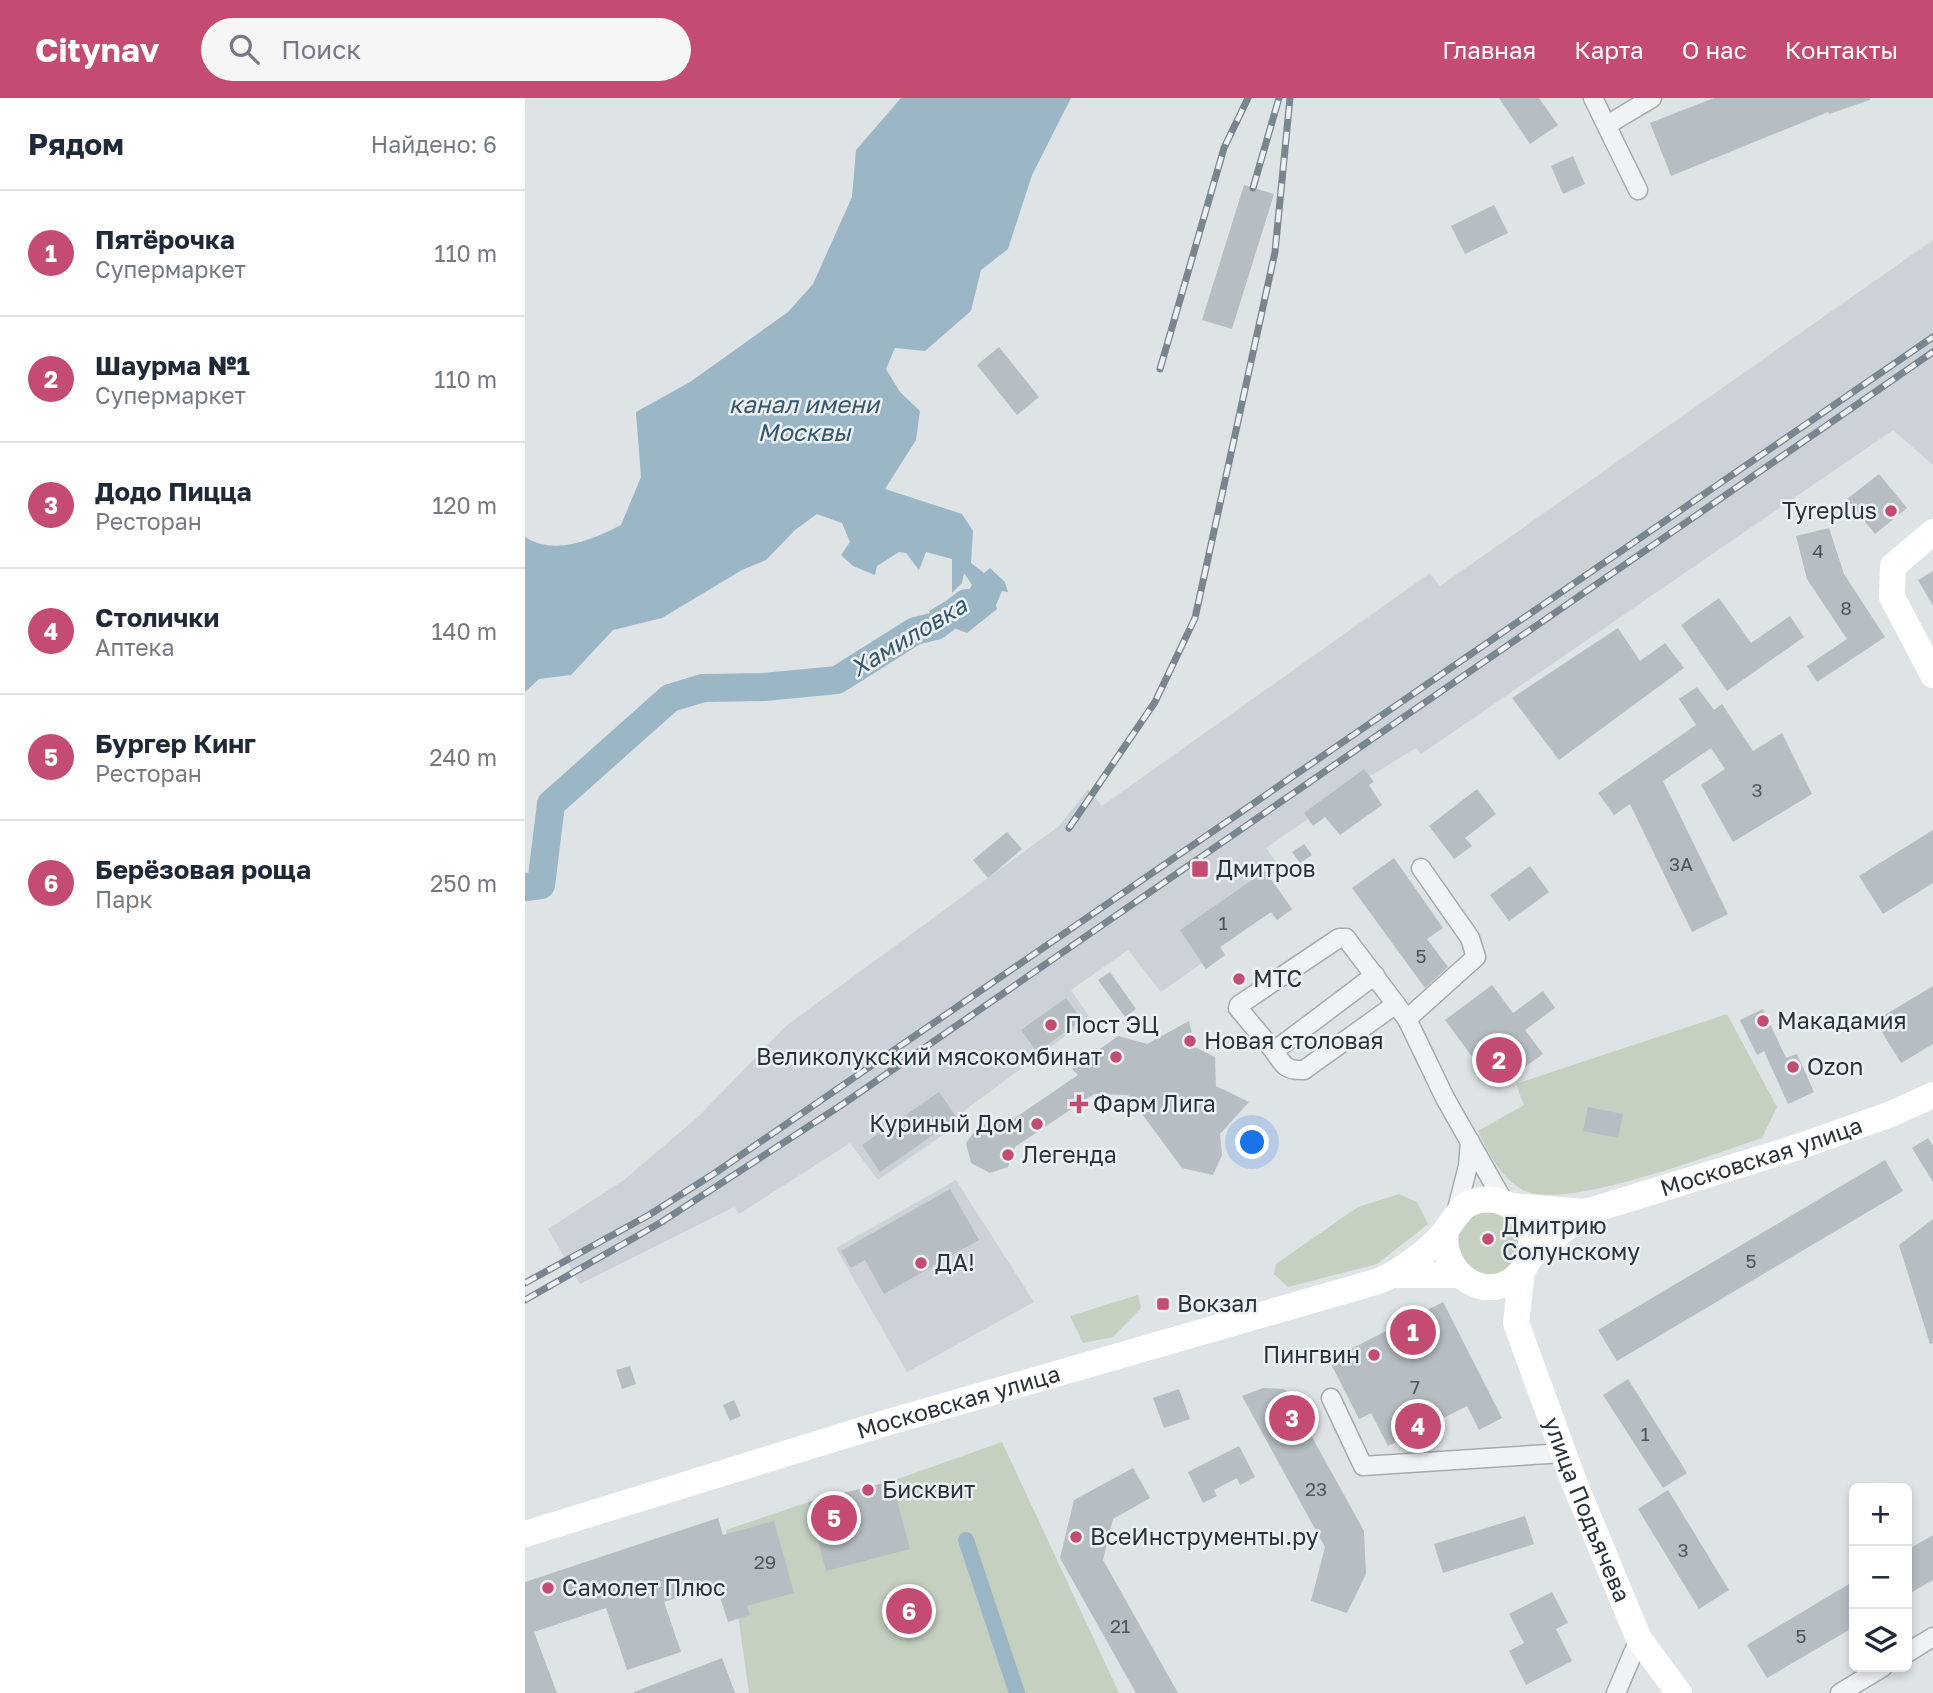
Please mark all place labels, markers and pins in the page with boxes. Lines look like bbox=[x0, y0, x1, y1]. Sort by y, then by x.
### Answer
place label: Tyreplus bbox=[1782, 496, 1877, 524]
marker: Tyreplus bbox=[1883, 503, 1899, 519]
place label: Дмитров bbox=[1216, 854, 1316, 882]
marker: Дмитров bbox=[1190, 859, 1210, 879]
place label: МТС bbox=[1253, 964, 1302, 992]
marker: МТС bbox=[1231, 971, 1247, 987]
place label: Макадамия bbox=[1777, 1006, 1907, 1034]
place label: Пост ЭЦ bbox=[1065, 1010, 1159, 1038]
marker: Макадамия bbox=[1755, 1013, 1771, 1029]
marker: Пост ЭЦ bbox=[1043, 1017, 1059, 1033]
place label: Новая столовая bbox=[1204, 1026, 1384, 1054]
marker: Новая столовая bbox=[1182, 1033, 1198, 1049]
pin: 2 bbox=[1476, 1034, 1522, 1086]
place label: Великолукский мясокомбинат bbox=[756, 1042, 1102, 1070]
marker: Великолукский мясокомбинат bbox=[1108, 1049, 1124, 1065]
place label: Ozon bbox=[1807, 1052, 1863, 1080]
marker: Ozon bbox=[1785, 1059, 1801, 1075]
place label: Фарм Лига bbox=[1093, 1089, 1216, 1117]
marker: Фарм Лига bbox=[1071, 1096, 1087, 1112]
place label: Куриный Дом bbox=[869, 1109, 1023, 1137]
marker: Куриный Дом bbox=[1029, 1116, 1045, 1132]
place label: Легенда bbox=[1022, 1140, 1117, 1168]
marker: Легенда bbox=[1000, 1147, 1016, 1163]
place label: Дмитрию Солунскому bbox=[1502, 1211, 1640, 1265]
marker: Дмитрию Солунскому bbox=[1480, 1231, 1496, 1247]
place label: ДА! bbox=[935, 1248, 975, 1276]
marker: ДА! bbox=[913, 1255, 929, 1271]
place label: Вокзал bbox=[1177, 1289, 1258, 1317]
marker: Вокзал bbox=[1155, 1296, 1171, 1312]
pin: 1 bbox=[1390, 1306, 1436, 1358]
place label: Пингвин bbox=[1263, 1340, 1360, 1368]
marker: Пингвин bbox=[1366, 1347, 1382, 1363]
pin: 3 bbox=[1269, 1392, 1315, 1444]
pin: 4 bbox=[1395, 1400, 1441, 1452]
place label: Бисквит bbox=[882, 1475, 975, 1503]
marker: Бисквит bbox=[860, 1482, 876, 1498]
pin: 5 bbox=[811, 1492, 857, 1544]
place label: ВсеИнструменты.ру bbox=[1090, 1522, 1319, 1550]
marker: ВсеИнструменты.ру bbox=[1068, 1529, 1084, 1545]
place label: Самолет Плюс bbox=[562, 1573, 725, 1601]
marker: Самолет Плюс bbox=[540, 1580, 556, 1596]
pin: 6 bbox=[886, 1585, 932, 1637]

